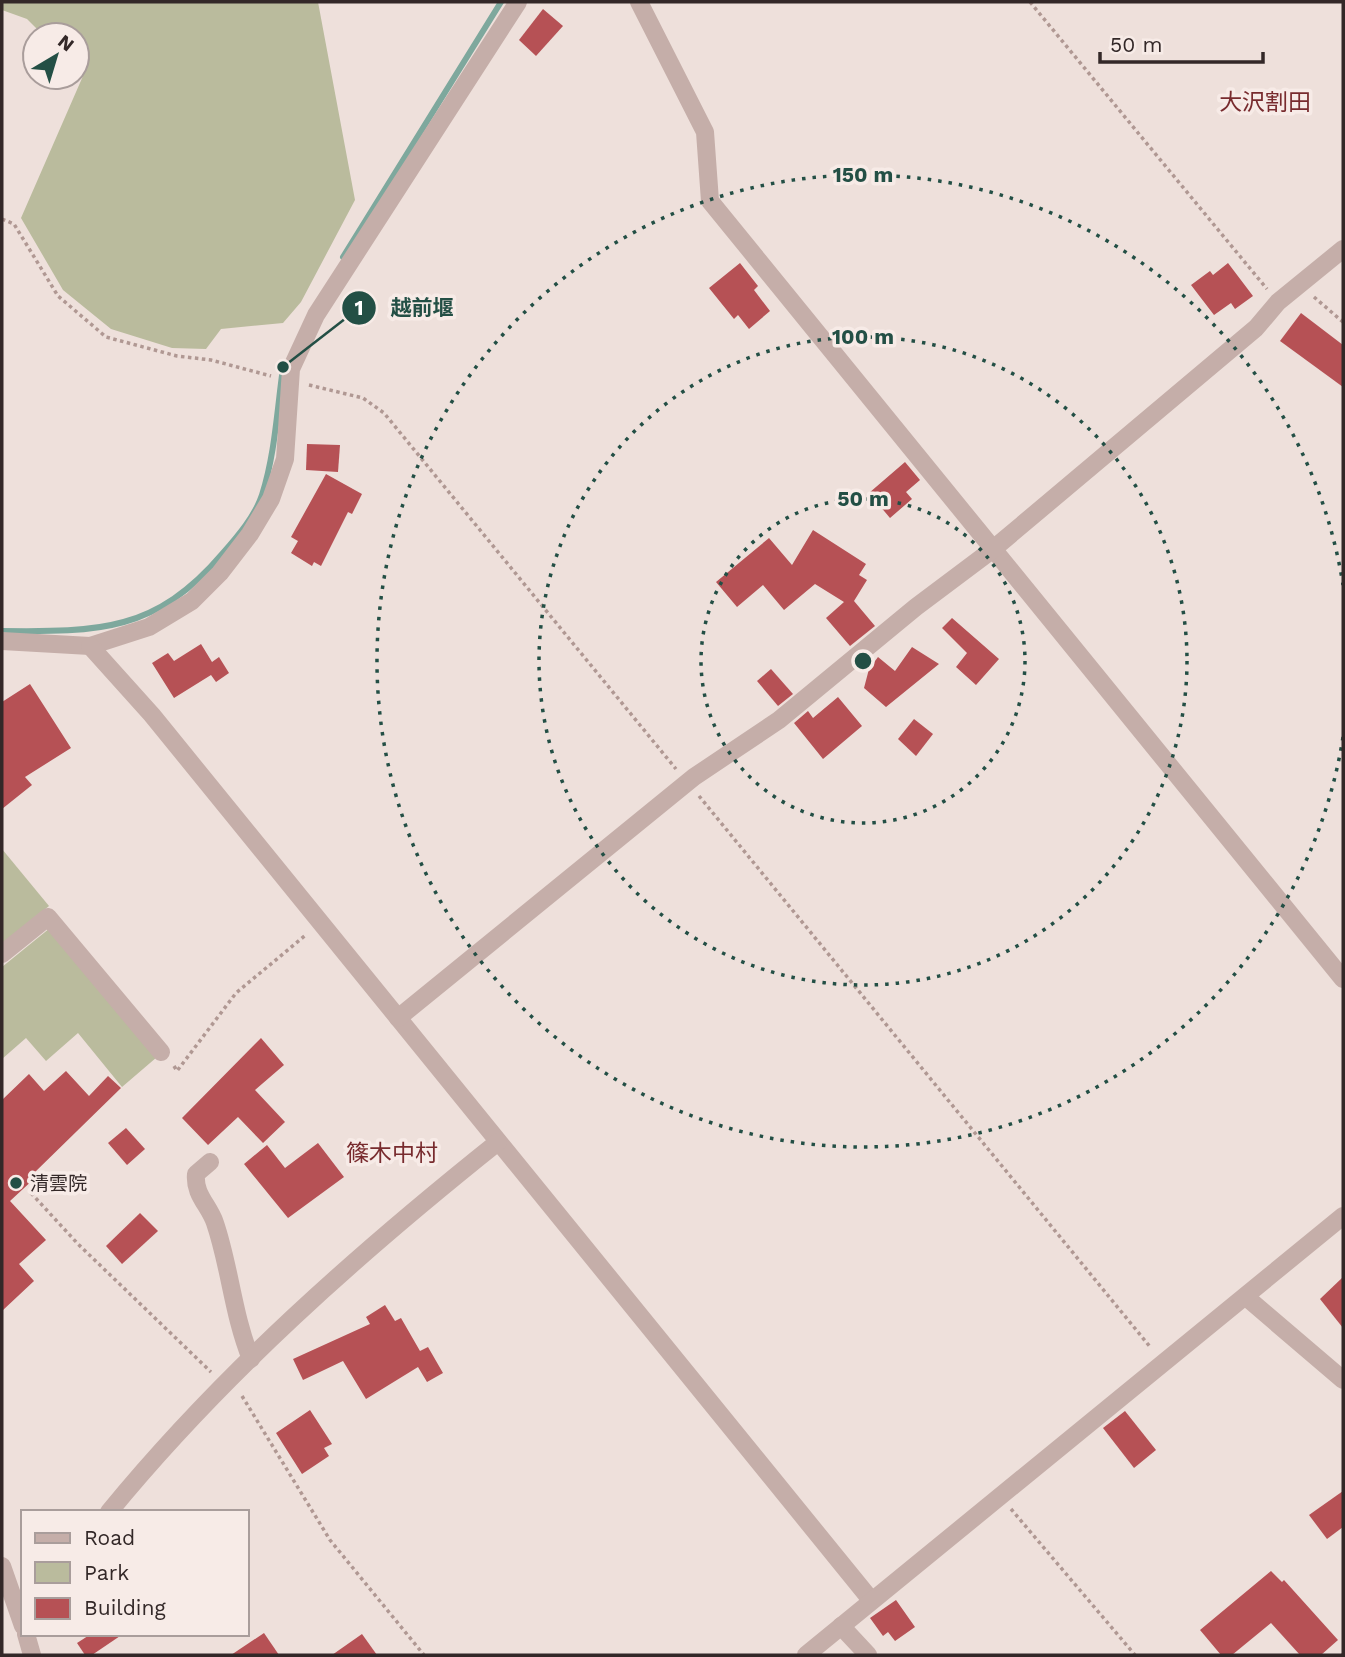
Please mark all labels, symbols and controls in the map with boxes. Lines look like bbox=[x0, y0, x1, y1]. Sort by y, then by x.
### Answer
north arrow bbox=[21, 21, 91, 91]
scale bar bbox=[1100, 21, 1263, 65]
text: N bbox=[54, 30, 79, 56]
text: 50 m bbox=[1110, 32, 1162, 57]
district label: 大沢割田 bbox=[1219, 89, 1311, 116]
text: 150 m bbox=[833, 162, 893, 187]
callout: 越前堰 bbox=[342, 287, 468, 329]
text: 1 bbox=[354, 295, 364, 320]
text: 越前堰 bbox=[391, 295, 454, 320]
text: 100 m bbox=[832, 324, 894, 349]
text: 50 m bbox=[837, 486, 889, 511]
centre of rings bbox=[851, 649, 875, 673]
district label: 篠木中村 bbox=[346, 1140, 438, 1167]
place label: 清雲院 bbox=[30, 1172, 87, 1195]
marker: 清雲院 bbox=[8, 1175, 24, 1191]
legend bbox=[21, 1510, 248, 1636]
text: Road bbox=[84, 1525, 135, 1550]
text: Park bbox=[84, 1560, 129, 1585]
text: Building bbox=[84, 1595, 166, 1620]

